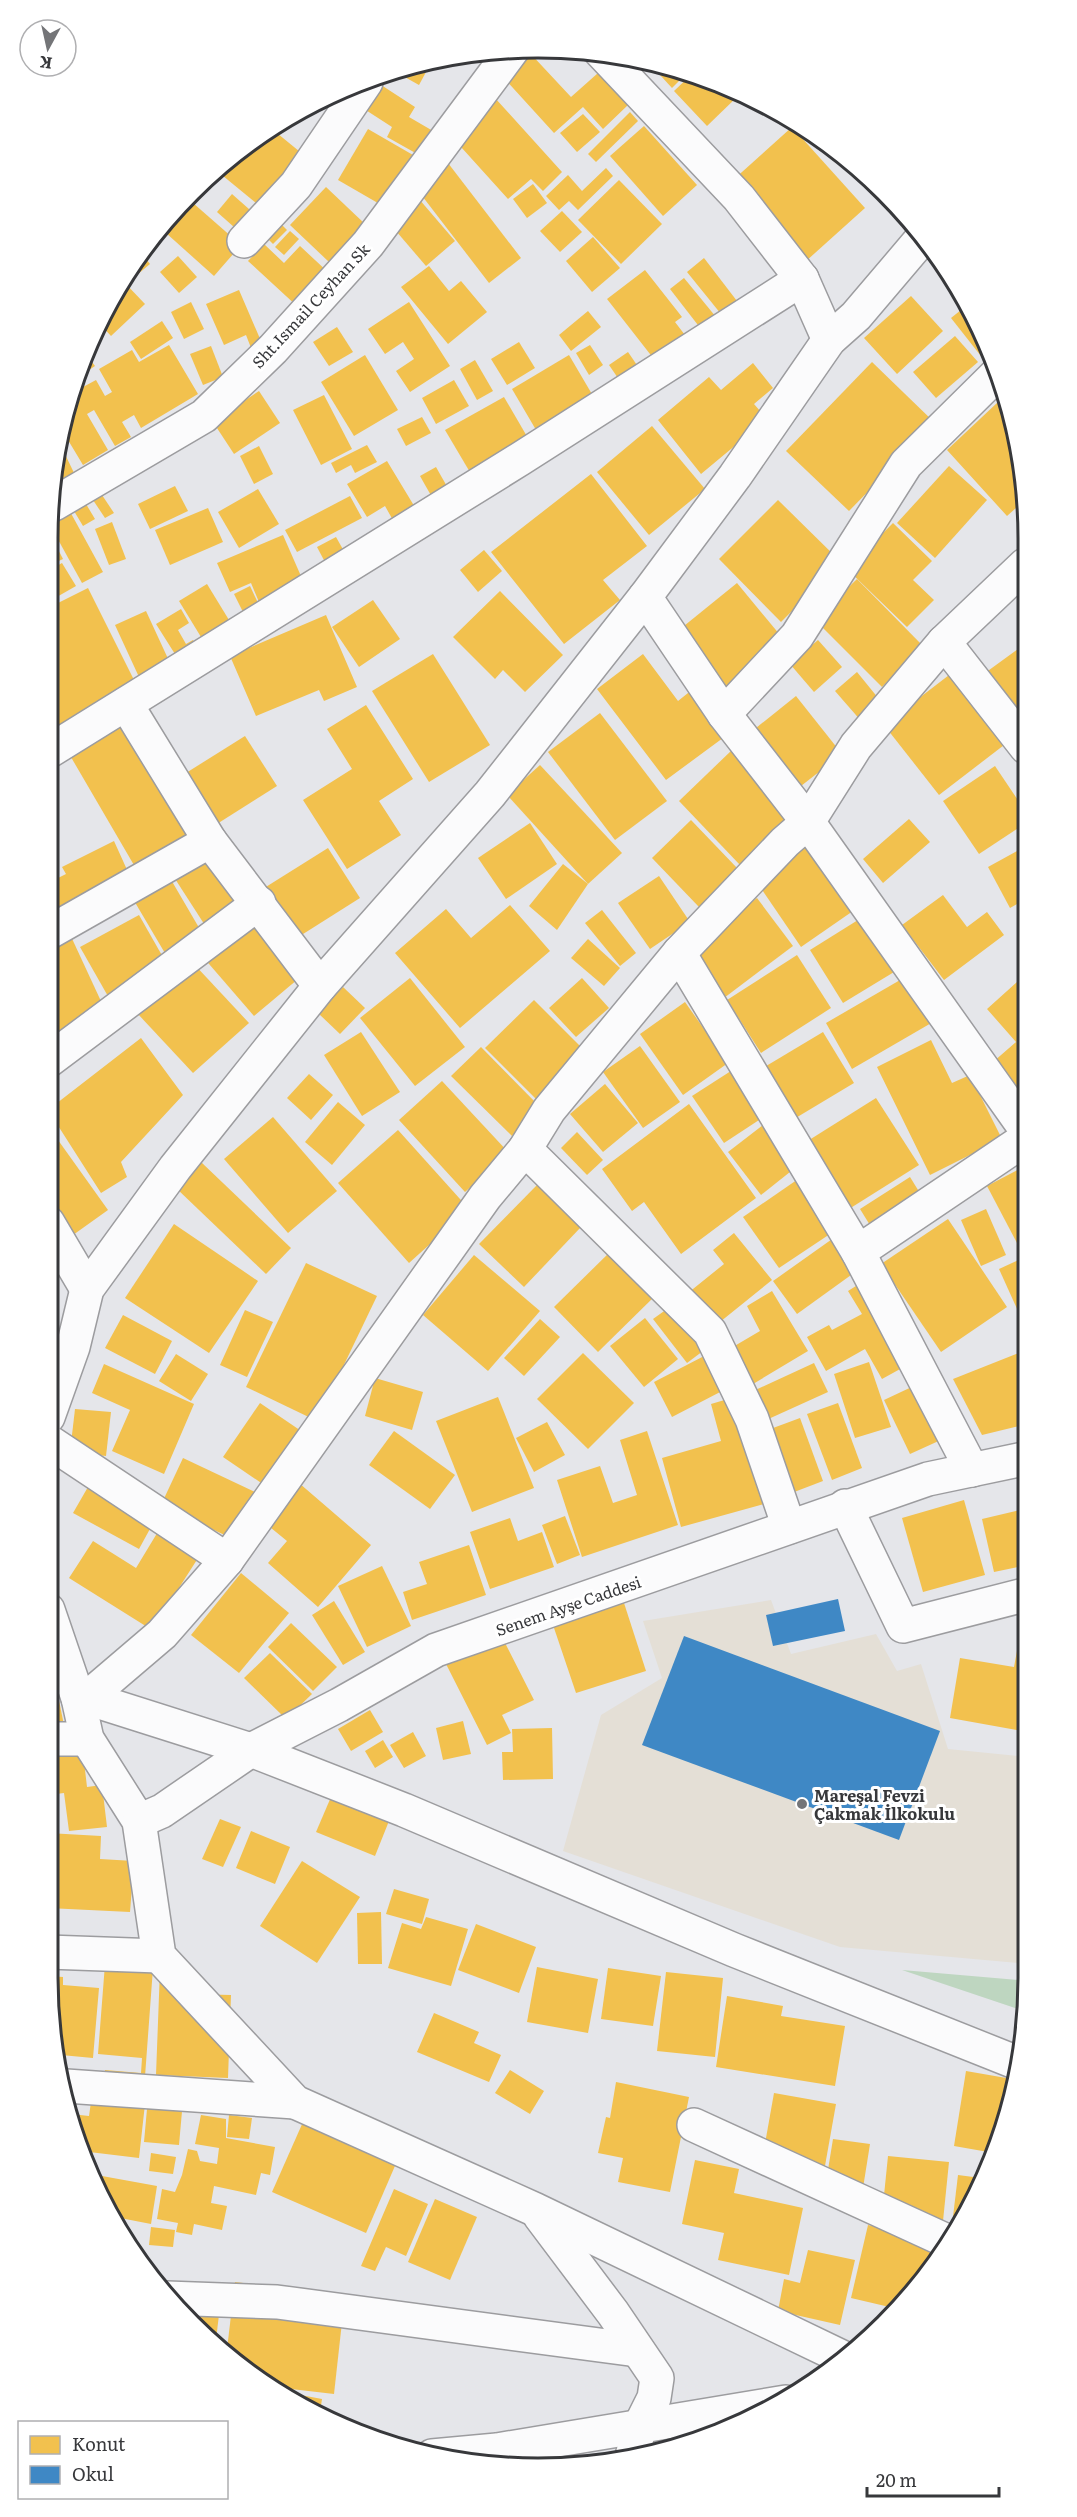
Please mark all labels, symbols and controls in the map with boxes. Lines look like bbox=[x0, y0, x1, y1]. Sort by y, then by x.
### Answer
north arrow bbox=[18, 18, 78, 78]
text: K bbox=[37, 51, 54, 77]
street label: Sht.Ismail Ceyhan Sk bbox=[245, 237, 375, 373]
street label: Senem Ayşe Caddesi bbox=[492, 1569, 644, 1641]
place label: Mareşal Fevzi Çakmak İlkokulu bbox=[814, 1783, 955, 1825]
marker: Mareşal Fevzi Çakmak İlkokulu bbox=[795, 1797, 809, 1811]
legend bbox=[18, 2421, 228, 2499]
text: Konut bbox=[72, 2430, 126, 2457]
text: Okul bbox=[72, 2460, 114, 2487]
scale bar bbox=[867, 2460, 999, 2498]
text: 20 m bbox=[876, 2466, 917, 2493]

